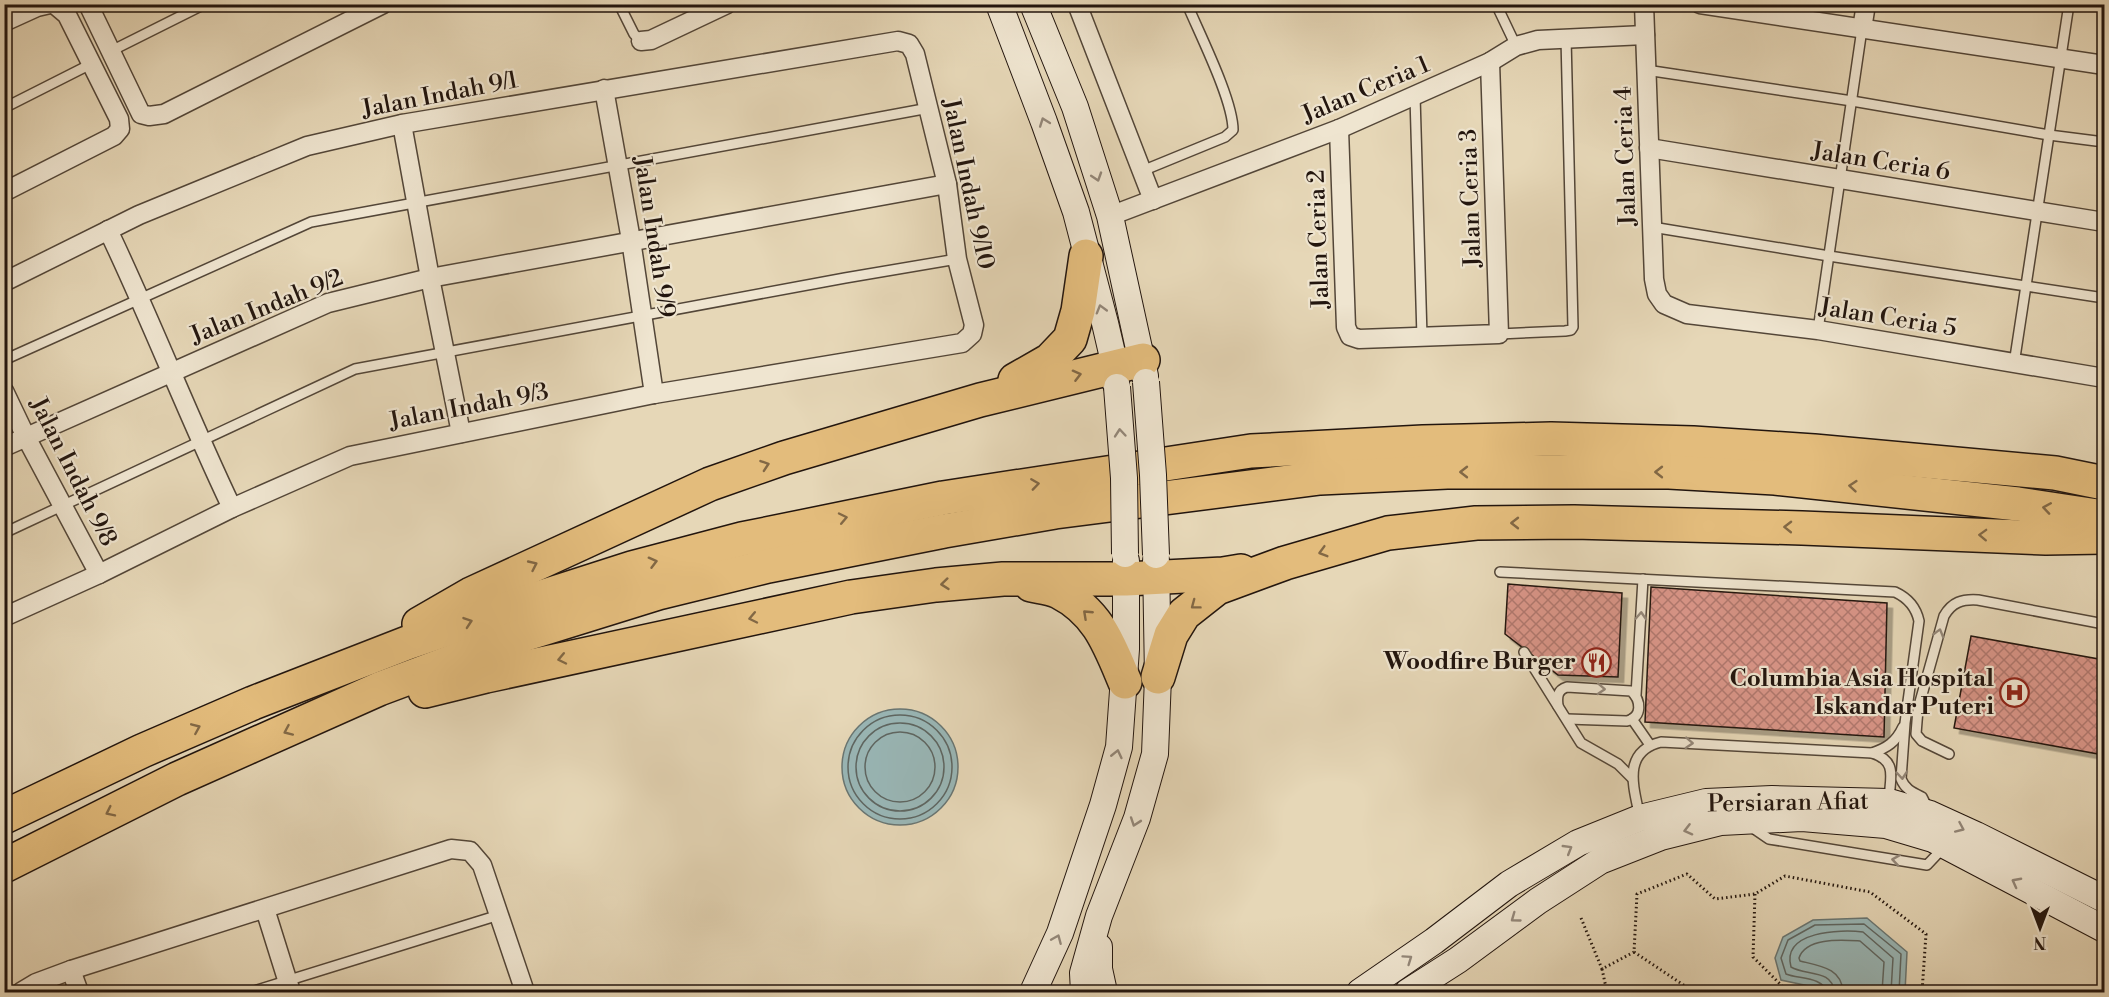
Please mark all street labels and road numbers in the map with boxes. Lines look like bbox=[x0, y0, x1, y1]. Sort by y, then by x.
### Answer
street label: Jalan Ceria 1 bbox=[1297, 49, 1435, 131]
street label: Jalan Indah 9/1 bbox=[358, 65, 521, 125]
street label: Jalan Ceria 4 bbox=[1609, 86, 1643, 227]
street label: Jalan Indah 9/10 bbox=[935, 95, 1001, 272]
street label: Jalan Ceria 3 bbox=[1454, 128, 1488, 269]
street label: Jalan Ceria 6 bbox=[1809, 136, 1952, 188]
street label: Jalan Indah 9/9 bbox=[626, 153, 682, 320]
street label: Jalan Ceria 2 bbox=[1302, 169, 1336, 310]
street label: Jalan Indah 9/2 bbox=[185, 263, 348, 352]
street label: Jalan Ceria 5 bbox=[1816, 292, 1959, 344]
street label: Jalan Indah 9/3 bbox=[386, 377, 551, 437]
street label: Jalan Indah 9/8 bbox=[22, 392, 123, 551]
street label: Persiaran Afiat bbox=[1707, 787, 1869, 819]

